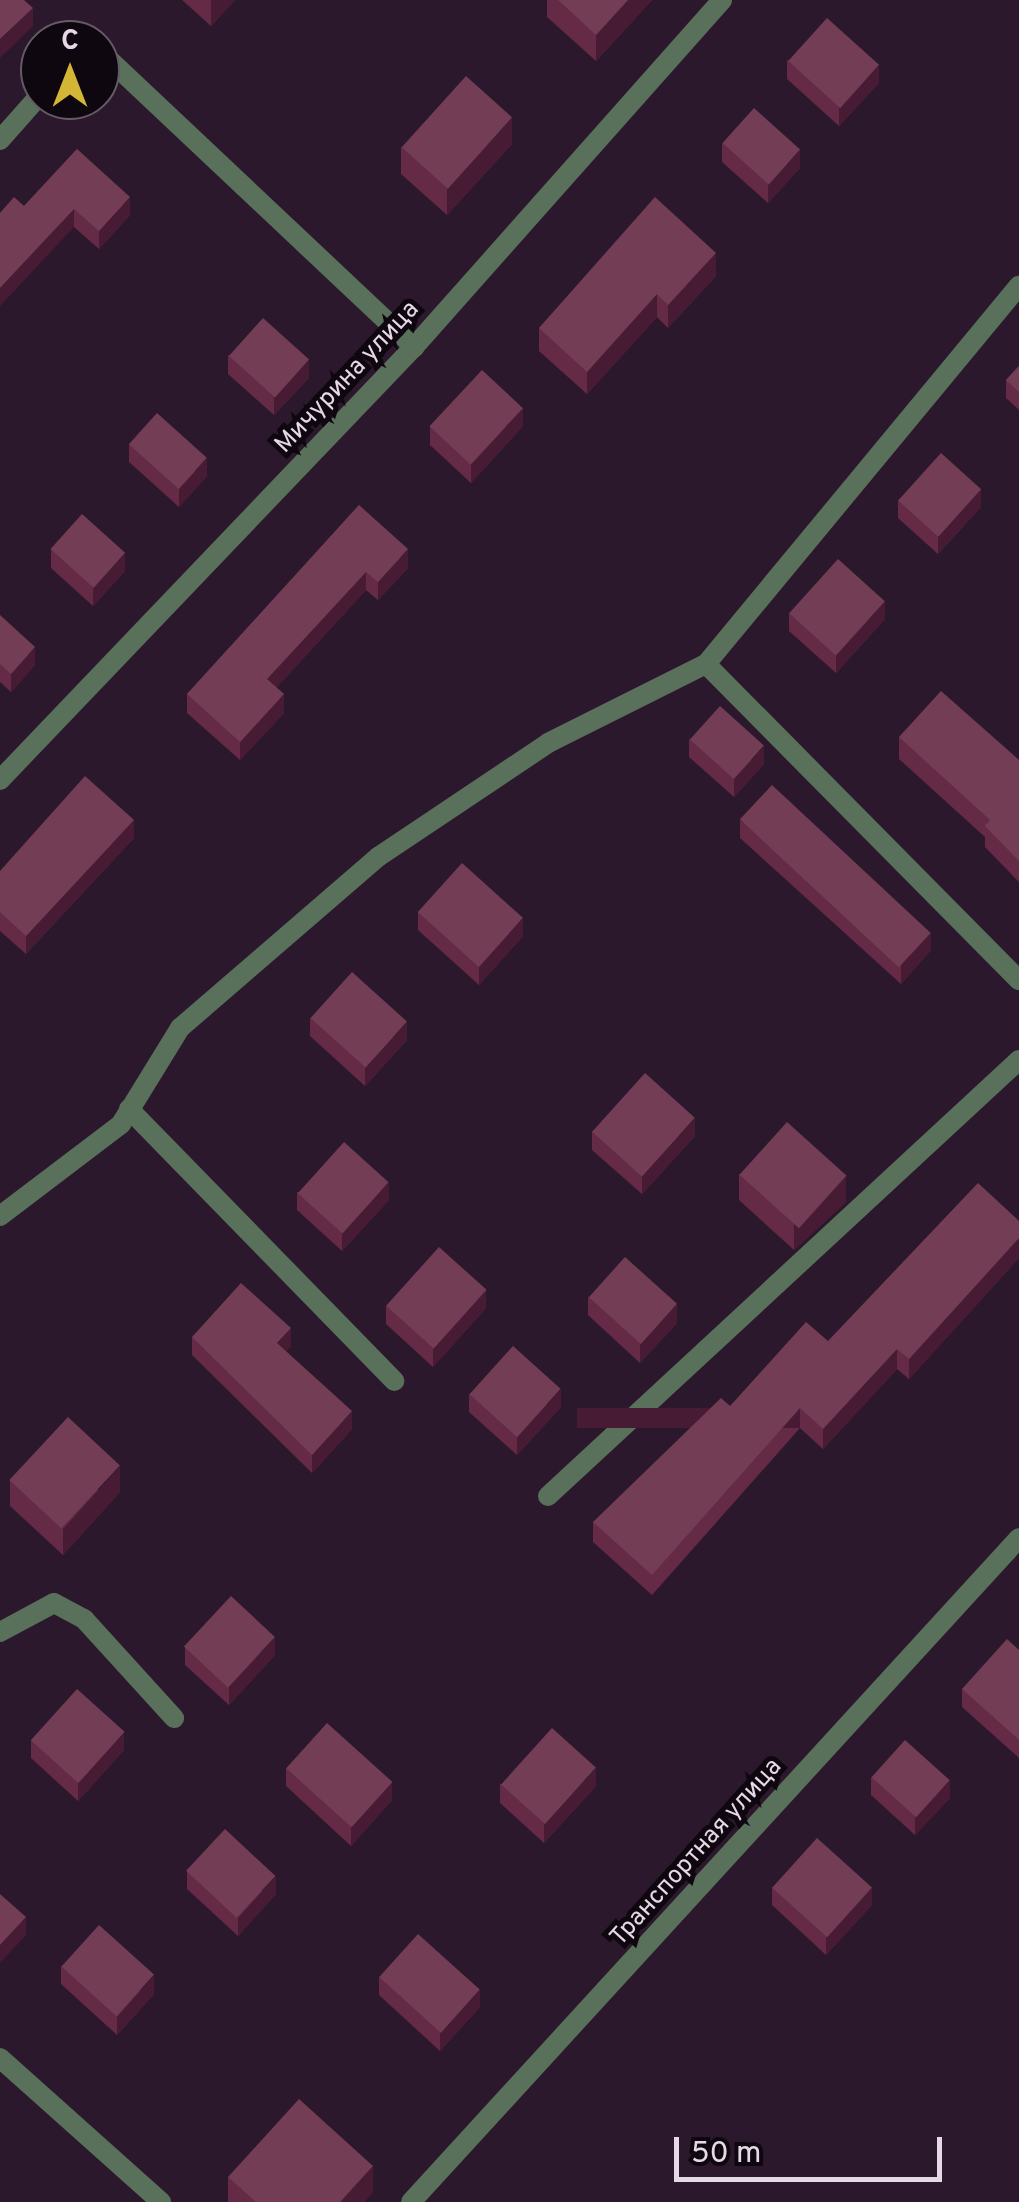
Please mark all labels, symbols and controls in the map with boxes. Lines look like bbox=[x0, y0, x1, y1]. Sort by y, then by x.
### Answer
north arrow bbox=[20, 20, 120, 120]
text: С bbox=[61, 24, 79, 60]
street label: Мичурина улица bbox=[270, 295, 426, 461]
street label: Транспортная улица bbox=[605, 1753, 789, 1953]
scale bar bbox=[679, 2117, 946, 2179]
text: 50 m bbox=[691, 2136, 761, 2173]

